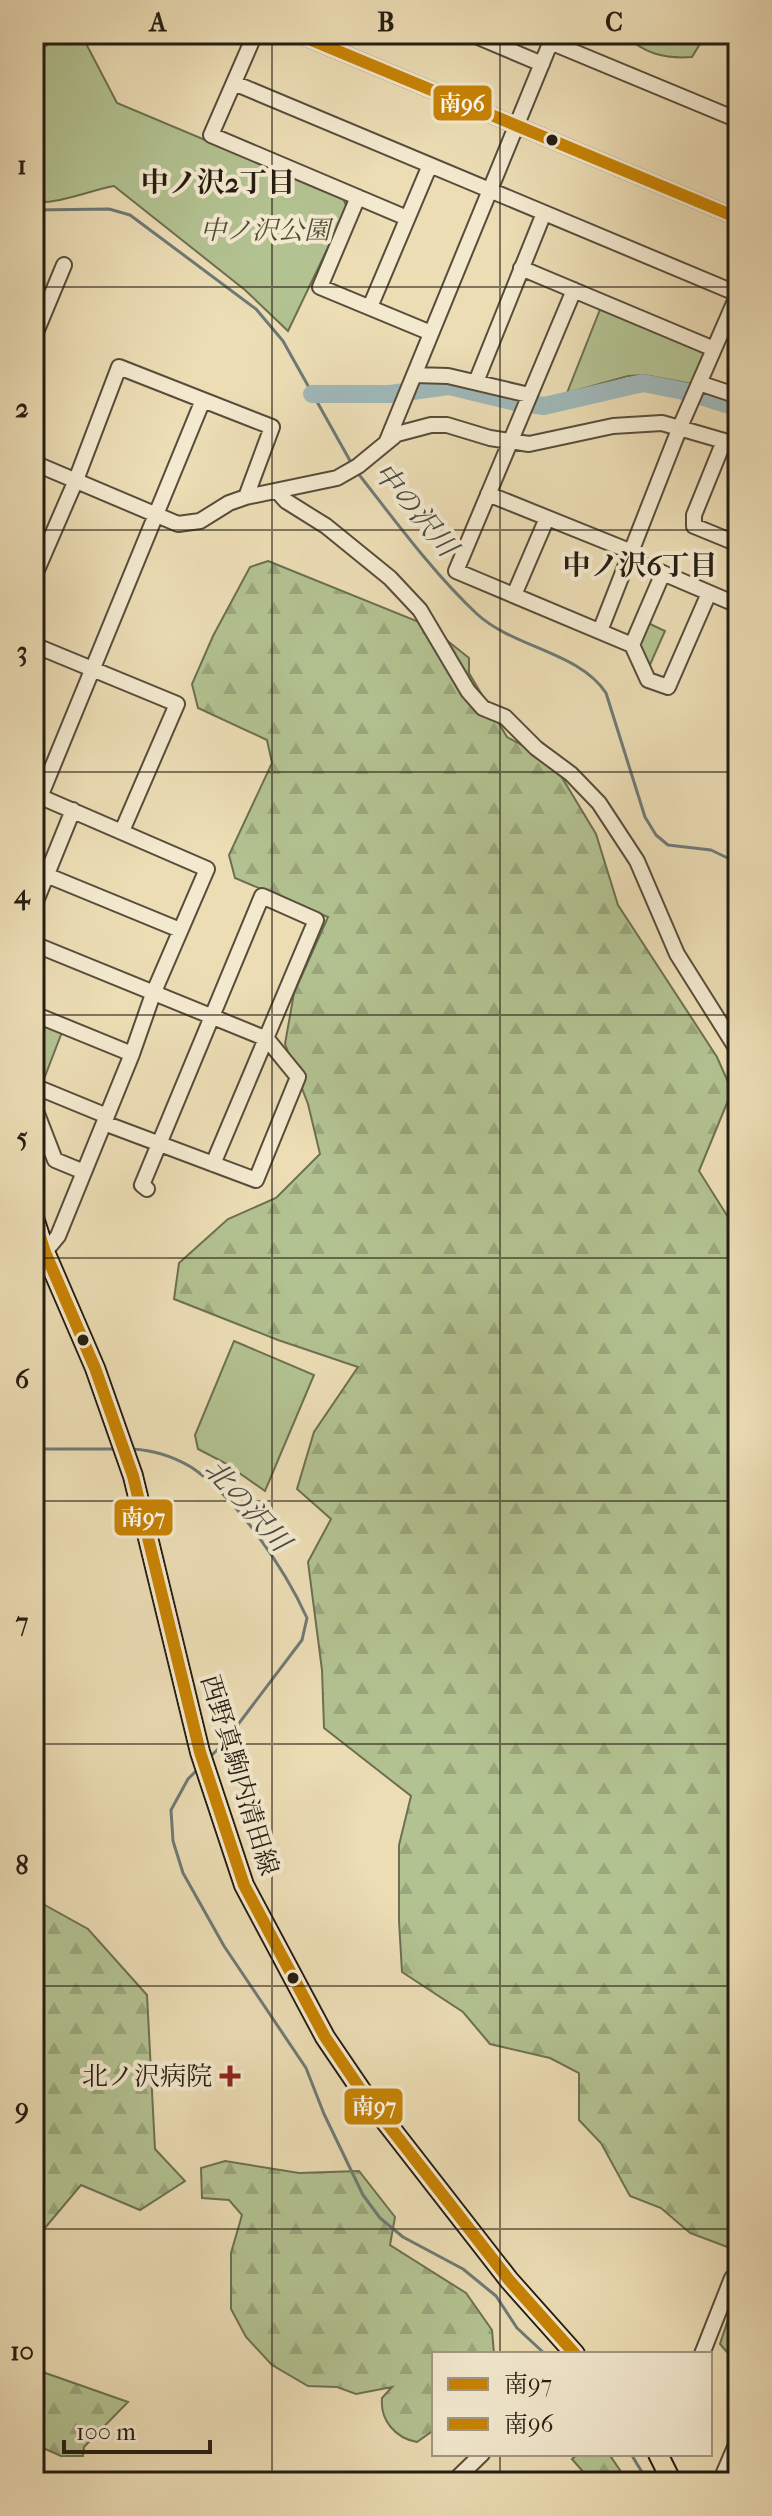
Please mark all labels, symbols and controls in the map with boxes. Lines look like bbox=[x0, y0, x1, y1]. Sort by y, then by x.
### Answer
text: A bbox=[148, 7, 168, 38]
text: B bbox=[378, 7, 395, 38]
text: C bbox=[605, 7, 623, 38]
line badge: 南96 bbox=[432, 84, 493, 122]
text: 南96 bbox=[439, 91, 486, 117]
unlabelled marker bbox=[544, 132, 560, 148]
text: 1 bbox=[17, 150, 27, 181]
district label: 中ノ沢2丁目 bbox=[141, 166, 295, 199]
park label: 中ノ沢公園 bbox=[200, 215, 334, 246]
text: 2 bbox=[15, 393, 29, 424]
water label: 中の沢川 bbox=[367, 456, 466, 565]
district label: 中ノ沢6丁目 bbox=[562, 549, 718, 582]
text: 3 bbox=[17, 636, 27, 667]
text: 4 bbox=[13, 879, 31, 911]
text: 5 bbox=[16, 1122, 28, 1153]
unlabelled marker bbox=[75, 1332, 91, 1348]
text: 6 bbox=[15, 1364, 30, 1395]
water label: 北の沢川 bbox=[198, 1453, 299, 1560]
line badge: 南97 bbox=[113, 1498, 174, 1537]
text: 南97 bbox=[121, 1505, 165, 1531]
text: 7 bbox=[15, 1607, 29, 1638]
street label: 西野真駒内清田線 bbox=[194, 1671, 285, 1879]
text: 8 bbox=[15, 1850, 29, 1881]
unlabelled marker bbox=[285, 1970, 301, 1986]
place label: 北ノ沢病院 bbox=[82, 2061, 212, 2092]
marker: 北ノ沢病院 bbox=[219, 2065, 241, 2087]
line badge: 南97 bbox=[343, 2087, 404, 2126]
text: 9 bbox=[14, 2093, 29, 2124]
text: 南97 bbox=[352, 2094, 396, 2120]
text: 10 bbox=[10, 2336, 34, 2367]
legend bbox=[432, 2352, 712, 2456]
text: 南97 bbox=[504, 2370, 552, 2398]
scale bar bbox=[64, 2404, 210, 2454]
text: 南96 bbox=[504, 2410, 555, 2438]
text: 100 m bbox=[76, 2418, 136, 2446]

